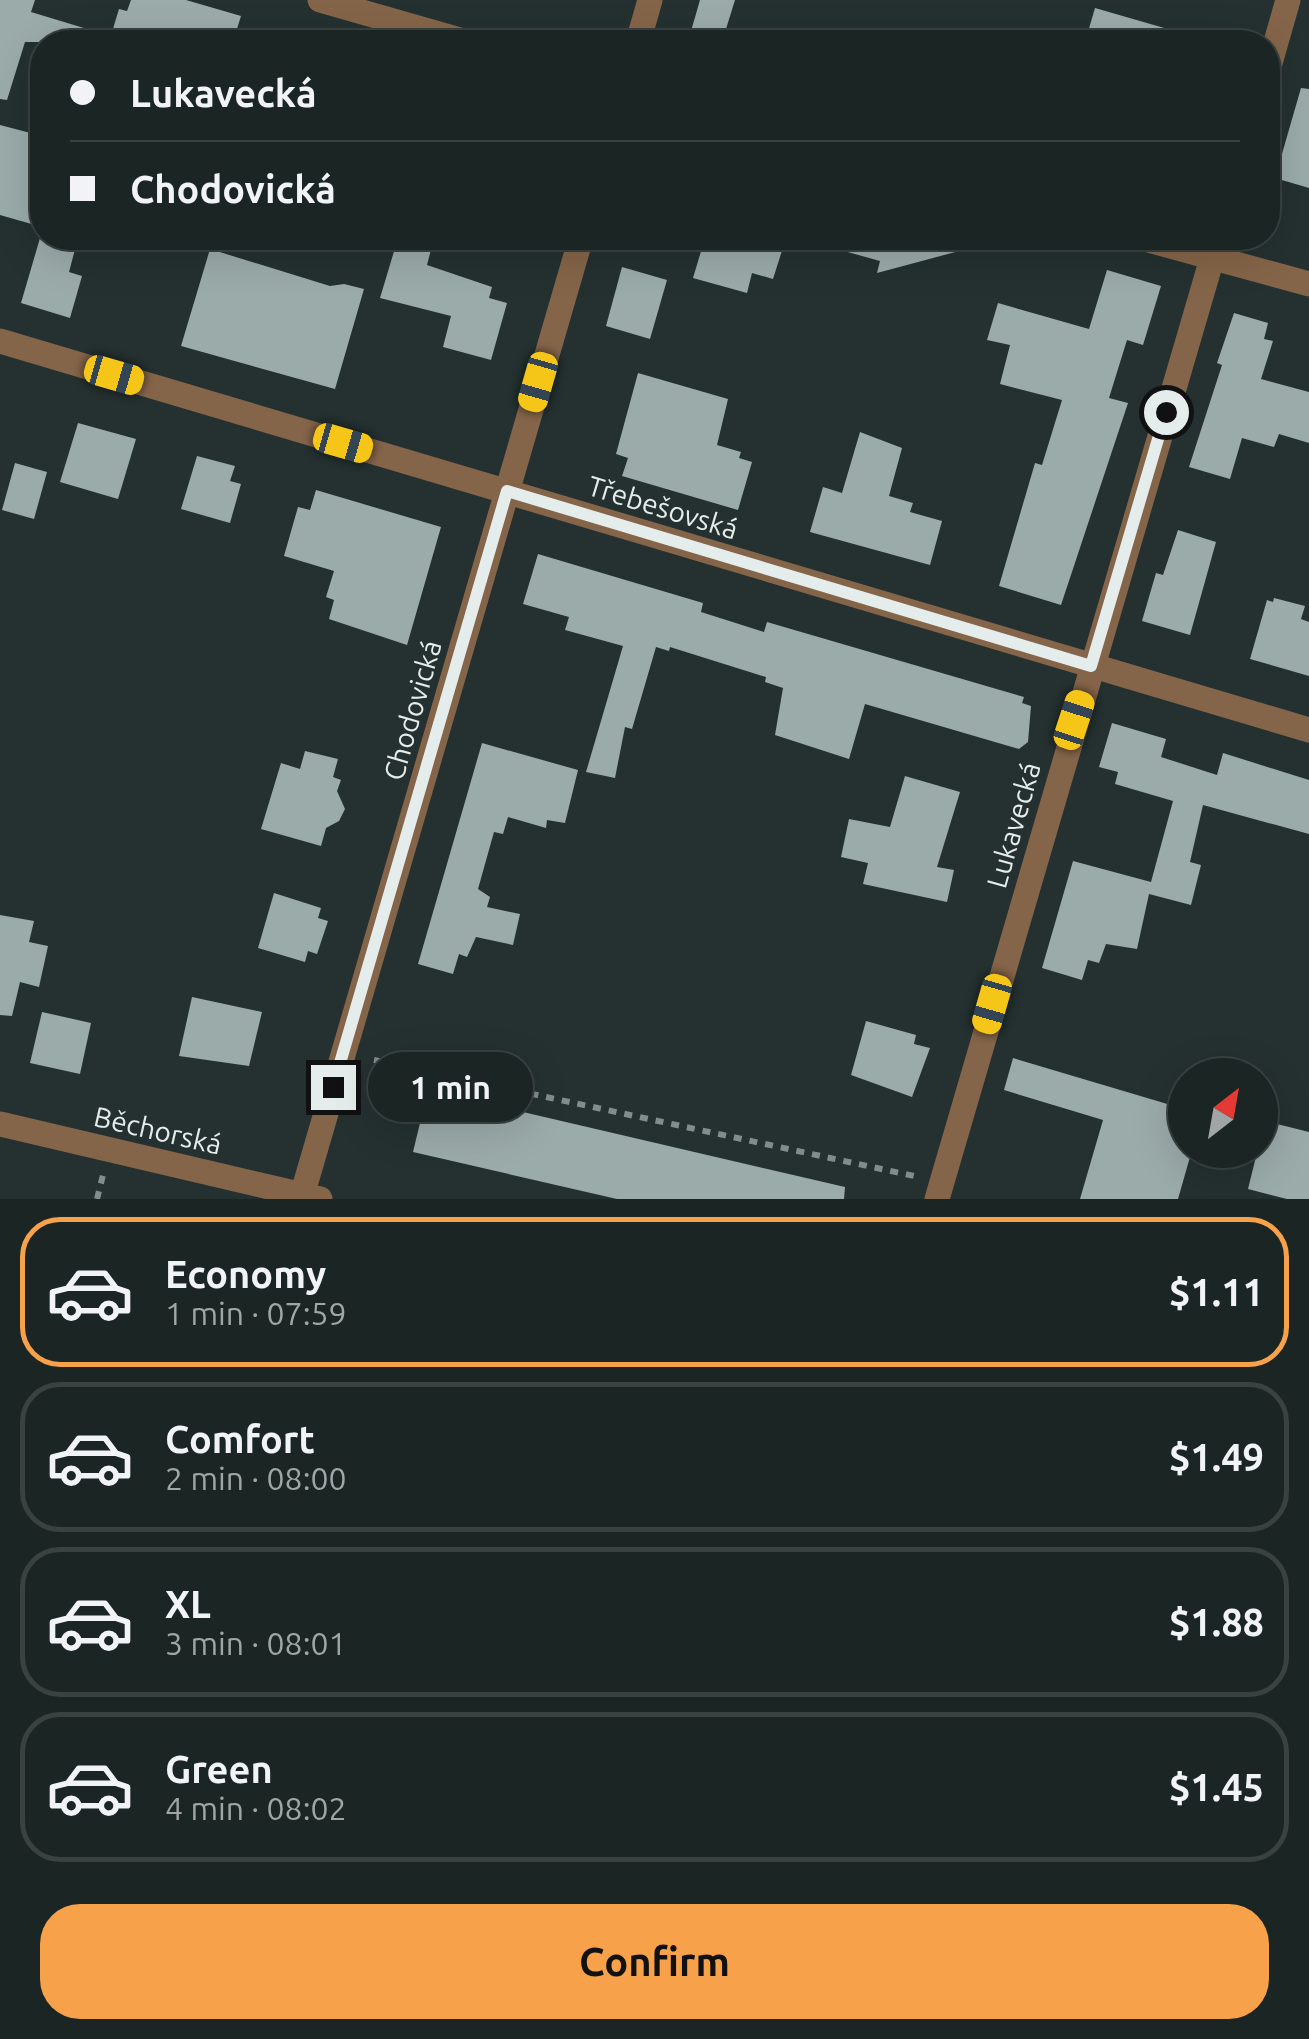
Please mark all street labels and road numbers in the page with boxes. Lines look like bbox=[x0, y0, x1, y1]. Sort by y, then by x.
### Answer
street label: Třebešovská bbox=[584, 469, 742, 545]
street label: Chodovická bbox=[377, 636, 447, 784]
street label: Lukavecká bbox=[980, 759, 1046, 891]
street label: Běchorská bbox=[91, 1100, 225, 1160]

